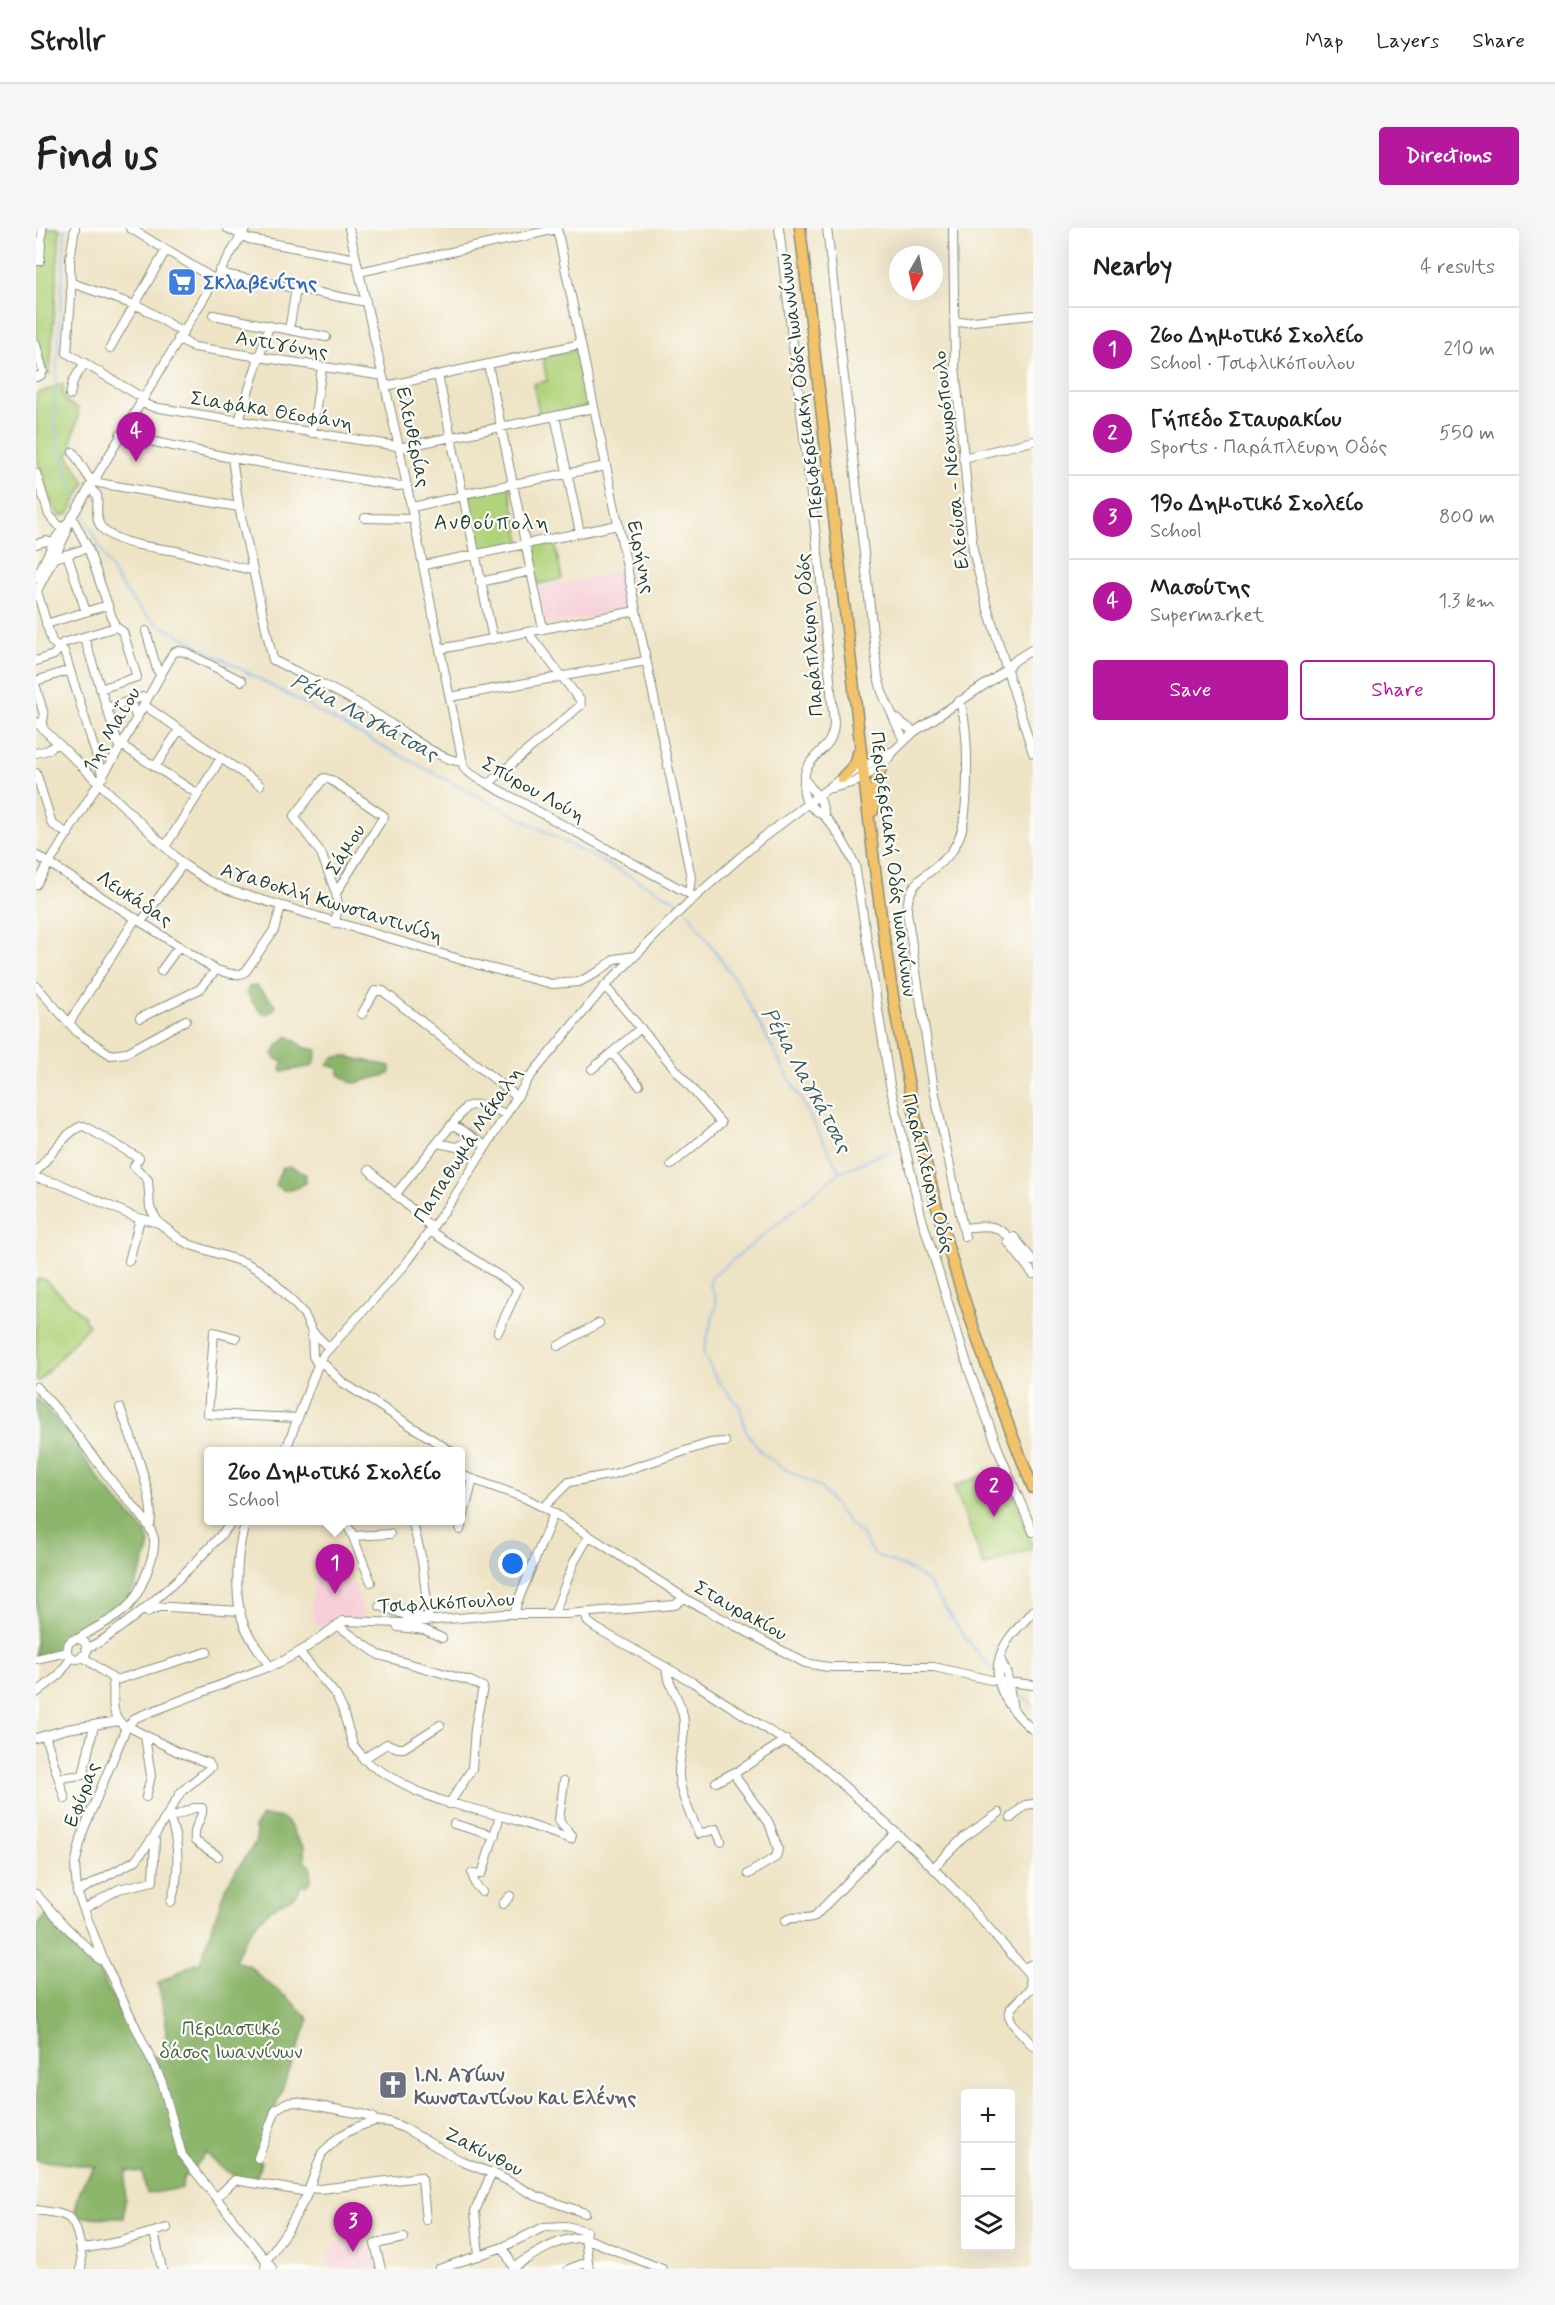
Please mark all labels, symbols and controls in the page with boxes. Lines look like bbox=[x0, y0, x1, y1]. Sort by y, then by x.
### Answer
text: Strollr bbox=[30, 23, 105, 60]
text: Map bbox=[1305, 27, 1343, 55]
text: Layers bbox=[1376, 27, 1439, 55]
text: Share bbox=[1472, 27, 1525, 55]
button: Directions bbox=[1379, 127, 1519, 185]
text: Find us bbox=[36, 129, 158, 184]
north arrow bbox=[889, 246, 943, 300]
text: Nearby bbox=[1093, 250, 1172, 284]
street label: Περιφερειακή Οδός Ιωαννίνων bbox=[772, 251, 831, 520]
text: 4 results bbox=[1420, 254, 1495, 281]
supermarket icon: Σκλαβενίτης bbox=[166, 266, 198, 298]
place label: Σκλαβενίτης bbox=[203, 270, 317, 297]
text: 26ο Δημοτικό Σχολείο bbox=[1150, 322, 1363, 350]
street label: Αντιγόνης bbox=[234, 325, 330, 366]
text: 1 bbox=[1108, 336, 1117, 363]
text: 210 m bbox=[1443, 336, 1495, 363]
street label: Ελεούσα - Νεοχωρόπουλο bbox=[927, 349, 976, 570]
text: School · Τσιφλικόπουλου bbox=[1150, 350, 1355, 377]
street label: Σιαφάκα Θεοφάνη bbox=[189, 385, 355, 438]
street label: Ελευθερίας bbox=[389, 385, 436, 490]
text: Γήπεδο Σταυρακίου bbox=[1150, 406, 1341, 434]
pin: 4 bbox=[116, 412, 156, 462]
text: 2 bbox=[1108, 420, 1117, 447]
text: 550 m bbox=[1439, 420, 1495, 447]
text: Sports · Παράπλευρη Οδός bbox=[1150, 434, 1387, 461]
text: 19ο Δημοτικό Σχολείο bbox=[1150, 490, 1363, 518]
text: 3 bbox=[1108, 504, 1117, 531]
text: 800 m bbox=[1439, 504, 1495, 531]
district label: Ανθούπολη bbox=[434, 509, 550, 537]
street label: Ειρήνης bbox=[620, 518, 661, 597]
text: School bbox=[1150, 518, 1202, 545]
street label: Παράπλευρη Οδός bbox=[790, 552, 831, 718]
text: Μασούτης bbox=[1150, 574, 1250, 602]
text: 4 bbox=[1107, 588, 1118, 615]
text: 1.3 km bbox=[1438, 588, 1495, 615]
text: Supermarket bbox=[1150, 602, 1264, 629]
button: Save bbox=[1093, 660, 1288, 720]
button: Share bbox=[1300, 660, 1495, 720]
water label: Ρέμα Λαγκάτσας bbox=[286, 667, 444, 769]
street label: 1ης Μαΐου bbox=[77, 682, 148, 777]
street label: Περιφερειακή Οδός Ιωαννίνων bbox=[863, 730, 922, 999]
street label: Σπύρου Λούη bbox=[477, 751, 590, 830]
street label: Σάμου bbox=[320, 819, 373, 881]
street label: Αγαθοκλή Κωνσταντινίδη bbox=[217, 857, 446, 950]
street label: Λευκάδας bbox=[91, 865, 178, 934]
water label: Ρέμα Λαγκάτσας bbox=[755, 1003, 859, 1160]
street label: Παπαθωμά Μέκαλη bbox=[408, 1061, 529, 1228]
street label: Παράπλευρη Οδός bbox=[895, 1091, 961, 1256]
popup bbox=[204, 1447, 465, 1525]
text: 26ο Δημοτικό Σχολείο bbox=[228, 1459, 441, 1487]
pin: 2 bbox=[974, 1468, 1014, 1517]
text: School bbox=[228, 1487, 280, 1514]
pin: 1 bbox=[316, 1544, 354, 1594]
your location bbox=[498, 1549, 527, 1578]
street label: Σταυρακίου bbox=[689, 1575, 792, 1648]
street label: Τσιφλικόπουλου bbox=[377, 1586, 515, 1621]
street label: Εφύρας bbox=[58, 1758, 107, 1831]
park label: Περιαστικό δάσος Ιωαννίνων bbox=[159, 2016, 303, 2066]
place label: Ι.Ν. Αγίων Κωνσταντίνου και Ελένης bbox=[414, 2062, 636, 2112]
church icon: Ι.Ν. Αγίων Κωνσταντίνου και Ελένης bbox=[377, 2069, 409, 2101]
map controls bbox=[961, 2089, 1015, 2251]
button: + bbox=[961, 2089, 1015, 2143]
street label: Ζακύνθου bbox=[439, 2121, 528, 2184]
button: − bbox=[961, 2143, 1015, 2197]
button: layers bbox=[961, 2197, 1015, 2251]
pin: 3 bbox=[334, 2202, 372, 2252]

